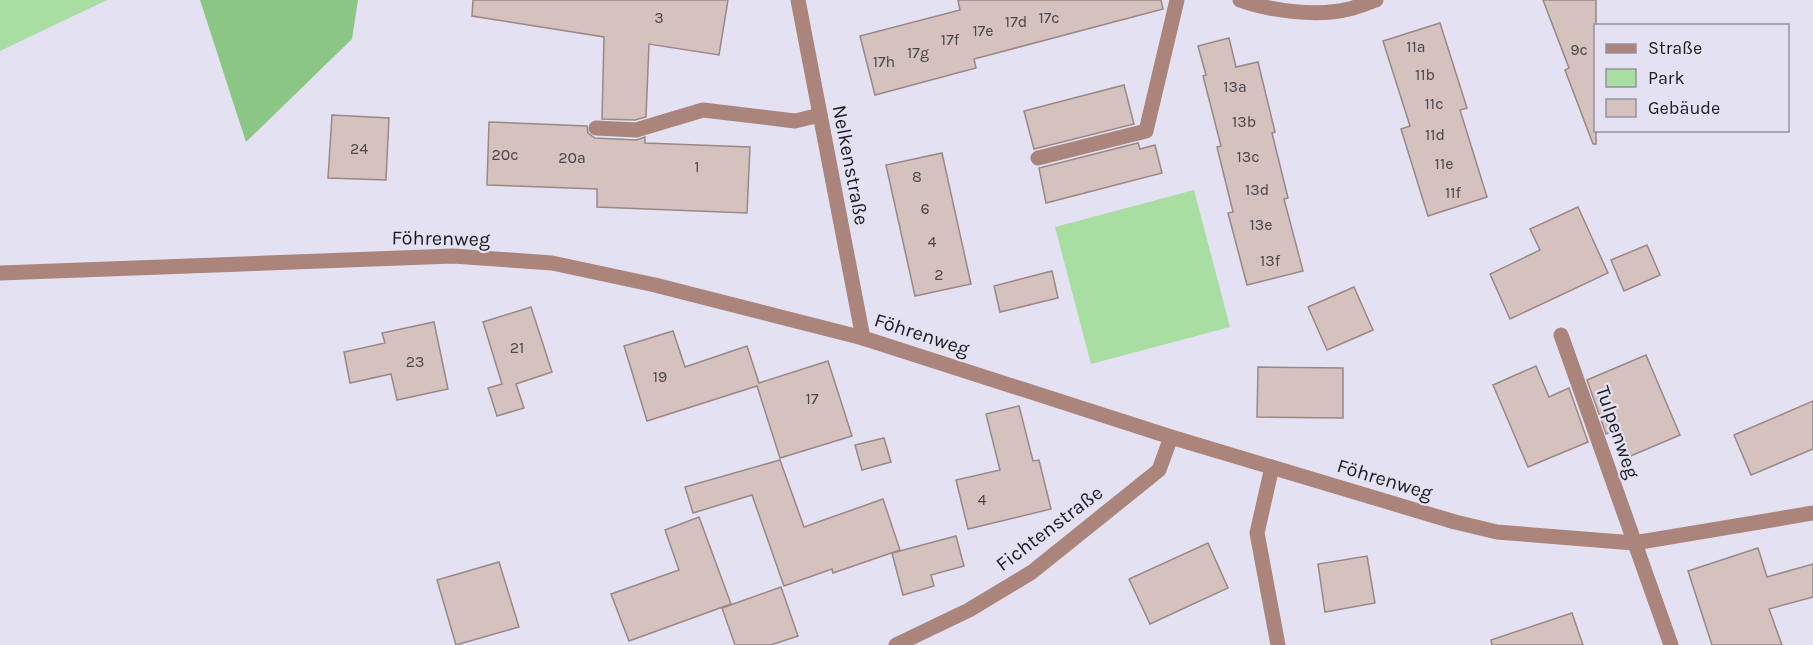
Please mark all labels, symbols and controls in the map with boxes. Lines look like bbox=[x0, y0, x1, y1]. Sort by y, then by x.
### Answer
house number: 3 bbox=[654, 8, 664, 27]
house number: 17c bbox=[1038, 8, 1060, 27]
house number: 17d bbox=[1005, 12, 1027, 31]
house number: 17e bbox=[972, 21, 994, 40]
legend bbox=[1594, 24, 1789, 132]
house number: 17f bbox=[941, 30, 960, 49]
house number: 11a bbox=[1406, 37, 1426, 56]
text: Straße bbox=[1648, 37, 1702, 59]
house number: 9c bbox=[1570, 40, 1588, 59]
house number: 17g bbox=[907, 43, 929, 62]
house number: 17h bbox=[873, 52, 895, 71]
house number: 11b bbox=[1415, 65, 1435, 84]
text: Park bbox=[1648, 67, 1685, 89]
house number: 13a bbox=[1223, 77, 1247, 96]
house number: 11c bbox=[1425, 94, 1443, 113]
text: Gebäude bbox=[1648, 97, 1720, 119]
street label: Nelkenstraße bbox=[828, 103, 873, 227]
house number: 13b bbox=[1232, 112, 1256, 131]
house number: 11d bbox=[1425, 125, 1445, 144]
house number: 24 bbox=[350, 139, 368, 158]
house number: 20c bbox=[491, 145, 519, 164]
house number: 13c bbox=[1237, 147, 1260, 166]
house number: 20a bbox=[558, 148, 586, 167]
house number: 11e bbox=[1435, 154, 1453, 173]
house number: 1 bbox=[694, 157, 700, 176]
house number: 8 bbox=[912, 167, 922, 186]
house number: 13d bbox=[1245, 180, 1269, 199]
house number: 11f bbox=[1445, 183, 1462, 202]
house number: 6 bbox=[920, 199, 930, 218]
house number: 13e bbox=[1250, 215, 1272, 234]
street label: Föhrenweg bbox=[392, 226, 490, 251]
house number: 4 bbox=[928, 232, 937, 251]
house number: 13f bbox=[1260, 251, 1281, 270]
house number: 2 bbox=[934, 265, 944, 284]
street label: Föhrenweg bbox=[871, 308, 972, 361]
house number: 21 bbox=[510, 338, 524, 357]
house number: 23 bbox=[406, 352, 424, 371]
house number: 19 bbox=[653, 367, 667, 386]
street label: Tulpenweg bbox=[1591, 383, 1644, 481]
house number: 17 bbox=[806, 389, 819, 408]
street label: Föhrenweg bbox=[1334, 454, 1435, 505]
street label: Fichtenstraße bbox=[991, 481, 1107, 576]
house number: 4 bbox=[978, 490, 987, 509]

